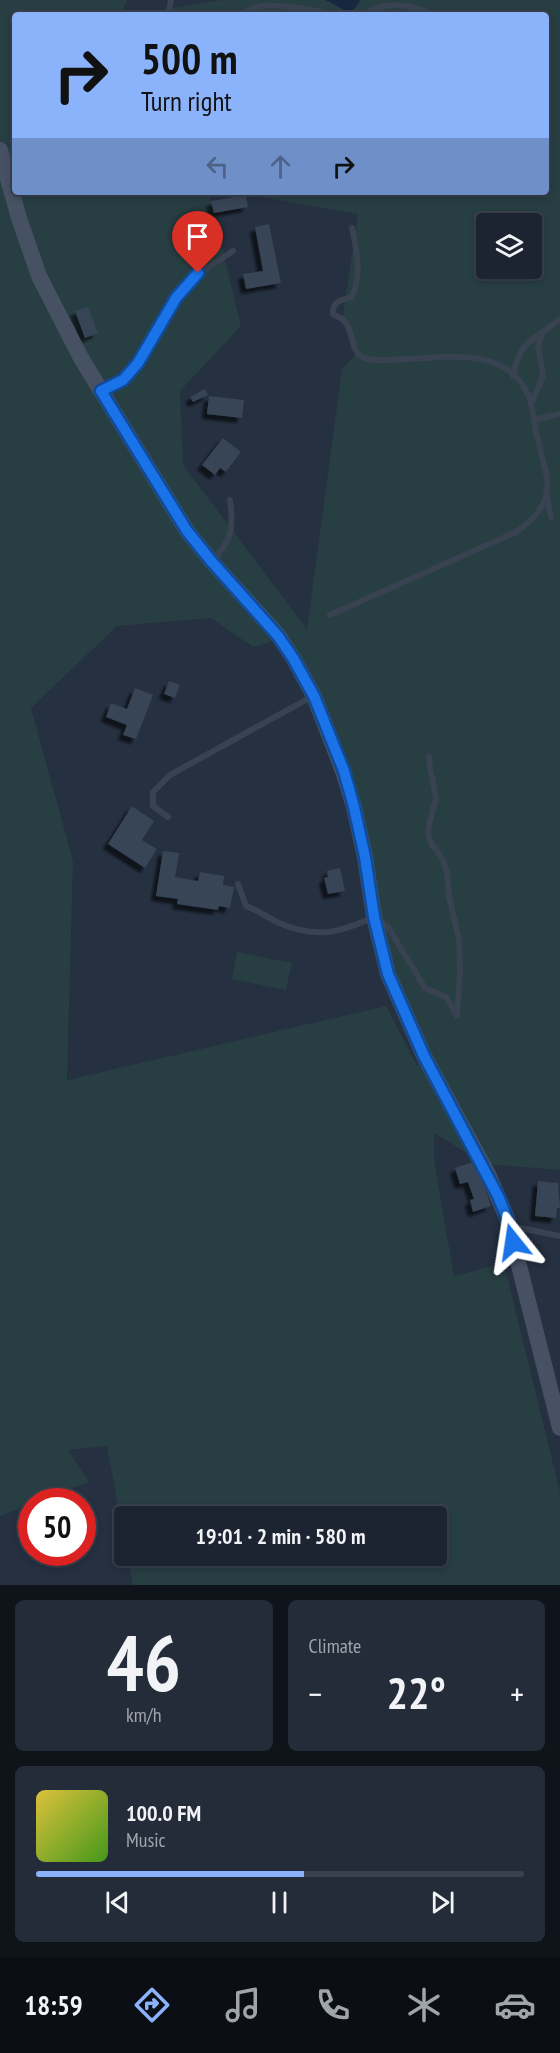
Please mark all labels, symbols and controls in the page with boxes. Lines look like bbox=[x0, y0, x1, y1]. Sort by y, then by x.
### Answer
text: 500 m bbox=[141, 31, 238, 86]
icon: right bbox=[42, 36, 120, 114]
text: Turn right bbox=[141, 84, 232, 118]
icon: left bbox=[201, 150, 234, 183]
icon: ahead bbox=[264, 150, 297, 183]
icon: right bbox=[327, 150, 360, 183]
pin bbox=[172, 211, 223, 273]
map controls bbox=[476, 213, 542, 279]
button: layers bbox=[476, 213, 542, 279]
icon: arrive bbox=[181, 220, 214, 253]
position arrow bbox=[481, 1210, 545, 1274]
speed limit sign: 50 bbox=[18, 1488, 96, 1566]
text: 19:01 · 2 min · 580 m bbox=[195, 1522, 366, 1550]
text: 46 bbox=[106, 1612, 181, 1713]
text: Climate bbox=[309, 1633, 361, 1659]
text: 22° bbox=[387, 1663, 446, 1721]
text: − bbox=[309, 1672, 322, 1715]
text: + bbox=[510, 1672, 524, 1715]
text: km/h bbox=[126, 1702, 161, 1728]
text: 100.0 FM bbox=[126, 1799, 201, 1827]
text: Music bbox=[126, 1827, 166, 1853]
icon: previous bbox=[101, 1886, 134, 1919]
icon: pause bbox=[263, 1886, 296, 1919]
icon: next bbox=[426, 1886, 459, 1919]
icon: directions bbox=[131, 1984, 173, 2026]
icon: music bbox=[222, 1984, 264, 2026]
icon: phone bbox=[312, 1984, 354, 2026]
icon: climate bbox=[403, 1984, 445, 2026]
icon: car bbox=[494, 1984, 536, 2026]
text: 18:59 bbox=[24, 1988, 83, 2022]

